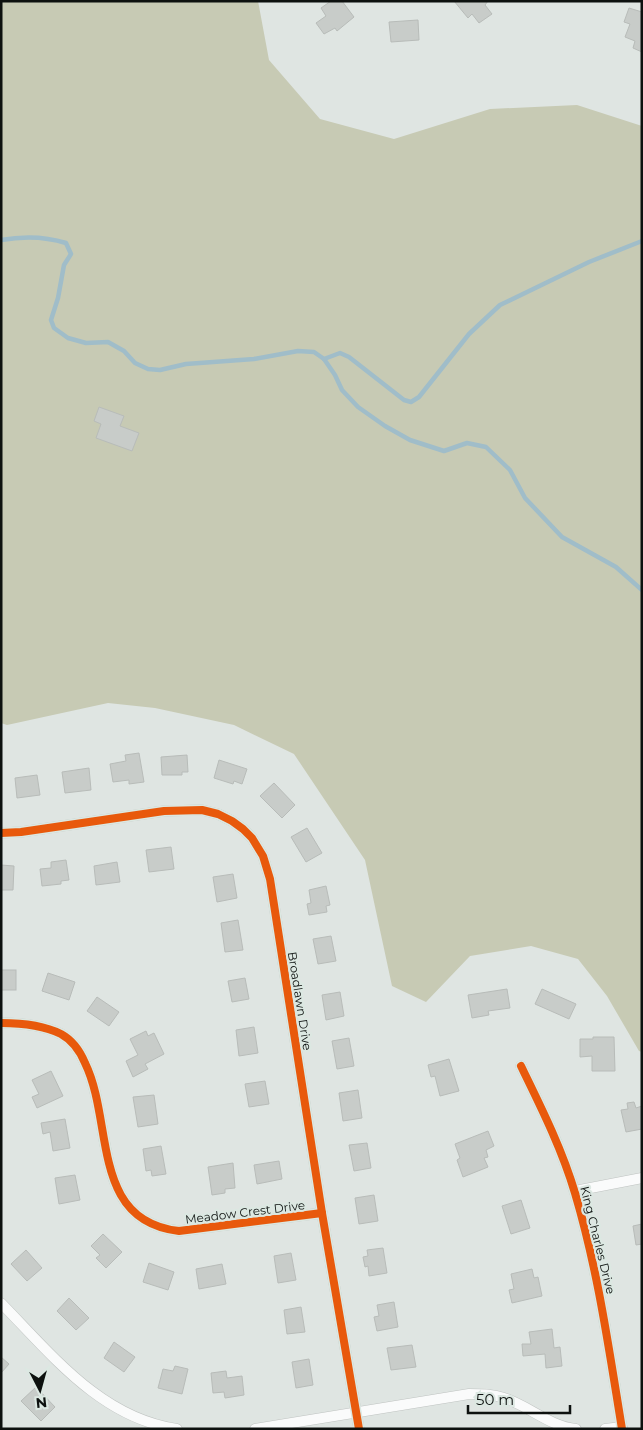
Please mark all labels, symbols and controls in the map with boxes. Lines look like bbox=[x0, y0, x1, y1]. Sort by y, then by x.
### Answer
street label: Broadlawn Drive bbox=[285, 951, 315, 1051]
street label: King Charles Drive bbox=[577, 1185, 619, 1295]
street label: Meadow Crest Drive bbox=[184, 1197, 306, 1227]
north arrow bbox=[15, 1365, 65, 1415]
scale bar bbox=[468, 1382, 570, 1414]
text: 50 m bbox=[476, 1390, 514, 1409]
text: N bbox=[35, 1393, 48, 1412]

